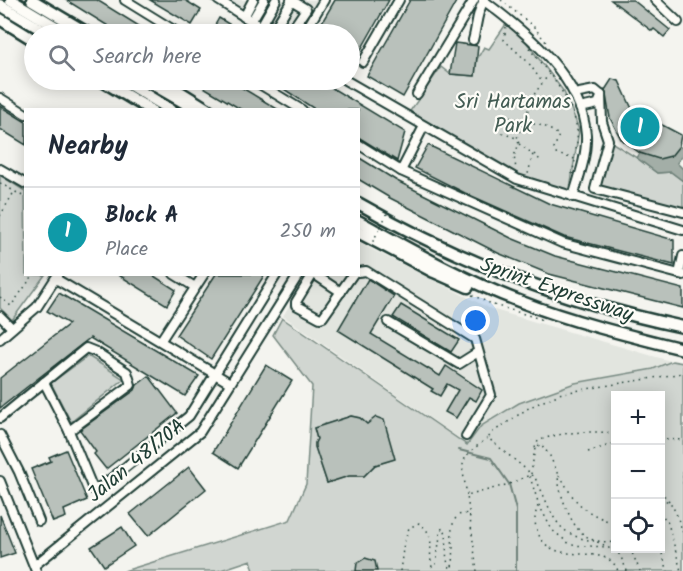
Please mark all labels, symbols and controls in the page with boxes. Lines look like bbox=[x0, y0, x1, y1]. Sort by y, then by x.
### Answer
search box bbox=[24, 24, 360, 90]
text: Search here bbox=[93, 40, 201, 75]
icon: search bbox=[45, 41, 78, 74]
park label: Sri Hartamas Park bbox=[455, 86, 571, 143]
pin: 1 bbox=[620, 104, 660, 150]
text: Nearby bbox=[48, 126, 128, 168]
text: Block A bbox=[105, 199, 179, 234]
text: 1 bbox=[64, 216, 71, 248]
text: 250 m bbox=[280, 216, 336, 248]
text: Place bbox=[105, 234, 148, 266]
street label: Sprint Expressway bbox=[475, 249, 638, 332]
your location bbox=[461, 306, 490, 335]
map controls bbox=[611, 391, 665, 553]
button: + bbox=[611, 391, 665, 445]
street label: Jalan 48/70A bbox=[80, 411, 194, 511]
button: − bbox=[611, 445, 665, 499]
button: locate bbox=[611, 499, 665, 553]

